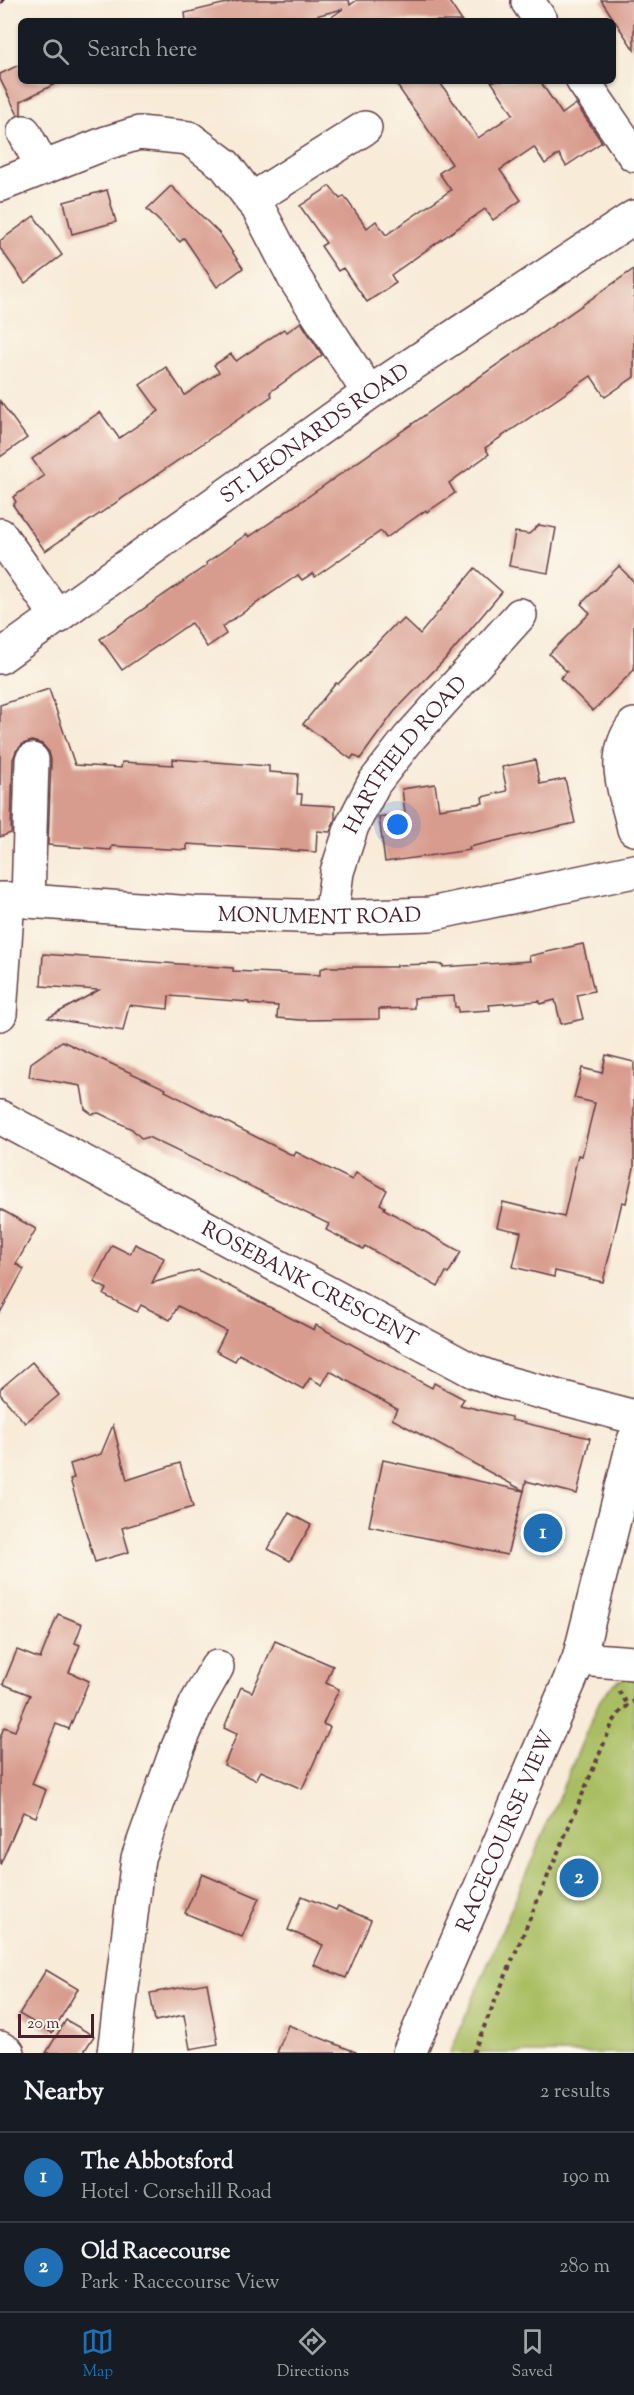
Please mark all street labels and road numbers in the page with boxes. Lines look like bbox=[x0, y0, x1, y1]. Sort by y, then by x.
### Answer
street label: ST. LEONARDS ROAD bbox=[215, 357, 416, 512]
street label: HARTFIELD ROAD bbox=[337, 670, 475, 840]
street label: MONUMENT ROAD bbox=[217, 901, 422, 934]
street label: ROSEBANK CRESCENT bbox=[195, 1215, 423, 1356]
street label: RACECOURSE VIEW bbox=[450, 1726, 563, 1937]

